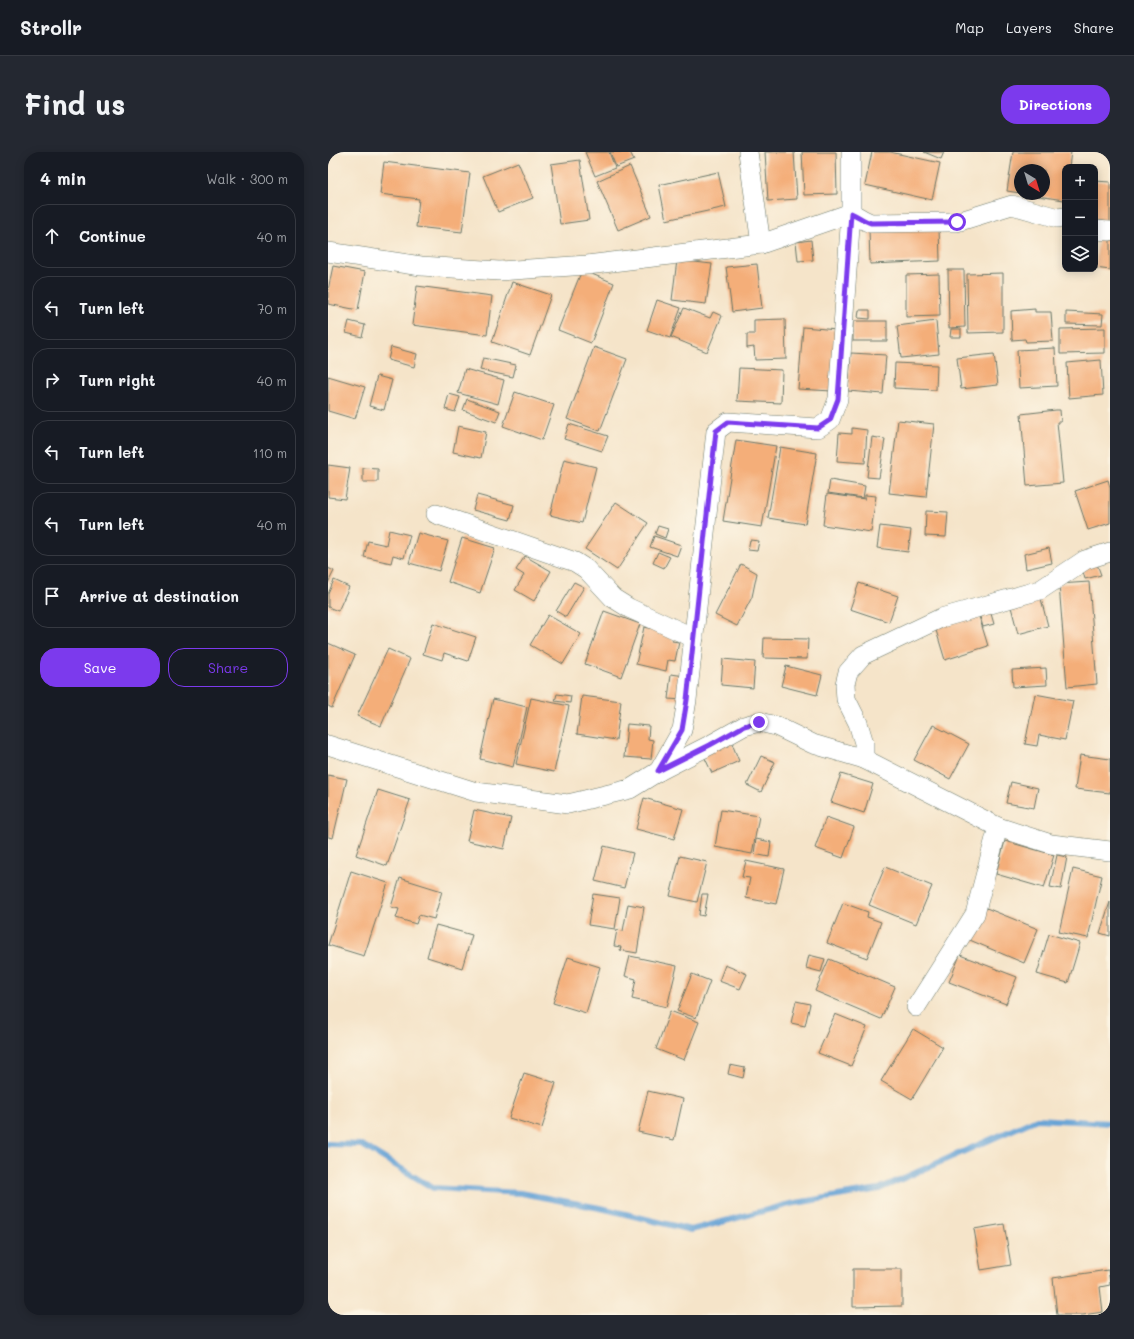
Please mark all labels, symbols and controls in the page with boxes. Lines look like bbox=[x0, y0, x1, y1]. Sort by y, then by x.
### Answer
text: Strollr bbox=[20, 15, 82, 40]
text: Map bbox=[955, 18, 984, 37]
text: Layers bbox=[1006, 18, 1052, 37]
text: Share bbox=[1074, 18, 1114, 37]
button: Directions bbox=[1001, 85, 1110, 124]
text: Find us bbox=[24, 86, 125, 122]
north arrow bbox=[1014, 164, 1050, 200]
map controls bbox=[1062, 164, 1098, 272]
button: + bbox=[1062, 164, 1098, 200]
text: 4 min bbox=[40, 167, 86, 189]
text: Walk · 300 m bbox=[206, 170, 288, 187]
button: − bbox=[1062, 200, 1098, 236]
route start bbox=[948, 213, 966, 231]
icon: ahead bbox=[41, 225, 63, 247]
text: Continue bbox=[79, 226, 146, 246]
text: 40 m bbox=[257, 228, 287, 245]
button: layers bbox=[1062, 236, 1098, 272]
icon: left bbox=[41, 297, 63, 319]
text: Turn left bbox=[79, 298, 144, 318]
text: 70 m bbox=[257, 300, 287, 317]
icon: right bbox=[41, 369, 63, 391]
text: Turn right bbox=[79, 370, 156, 390]
text: 40 m bbox=[257, 372, 287, 389]
icon: left bbox=[41, 441, 63, 463]
text: Turn left bbox=[79, 442, 144, 462]
text: 110 m bbox=[253, 444, 287, 461]
icon: left bbox=[41, 513, 63, 535]
text: Turn left bbox=[79, 514, 144, 534]
text: 40 m bbox=[257, 516, 287, 533]
icon: arrive bbox=[41, 585, 63, 607]
text: Arrive at destination bbox=[79, 586, 239, 606]
button: Save bbox=[40, 648, 160, 687]
button: Share bbox=[168, 648, 288, 687]
route end bbox=[750, 713, 768, 731]

